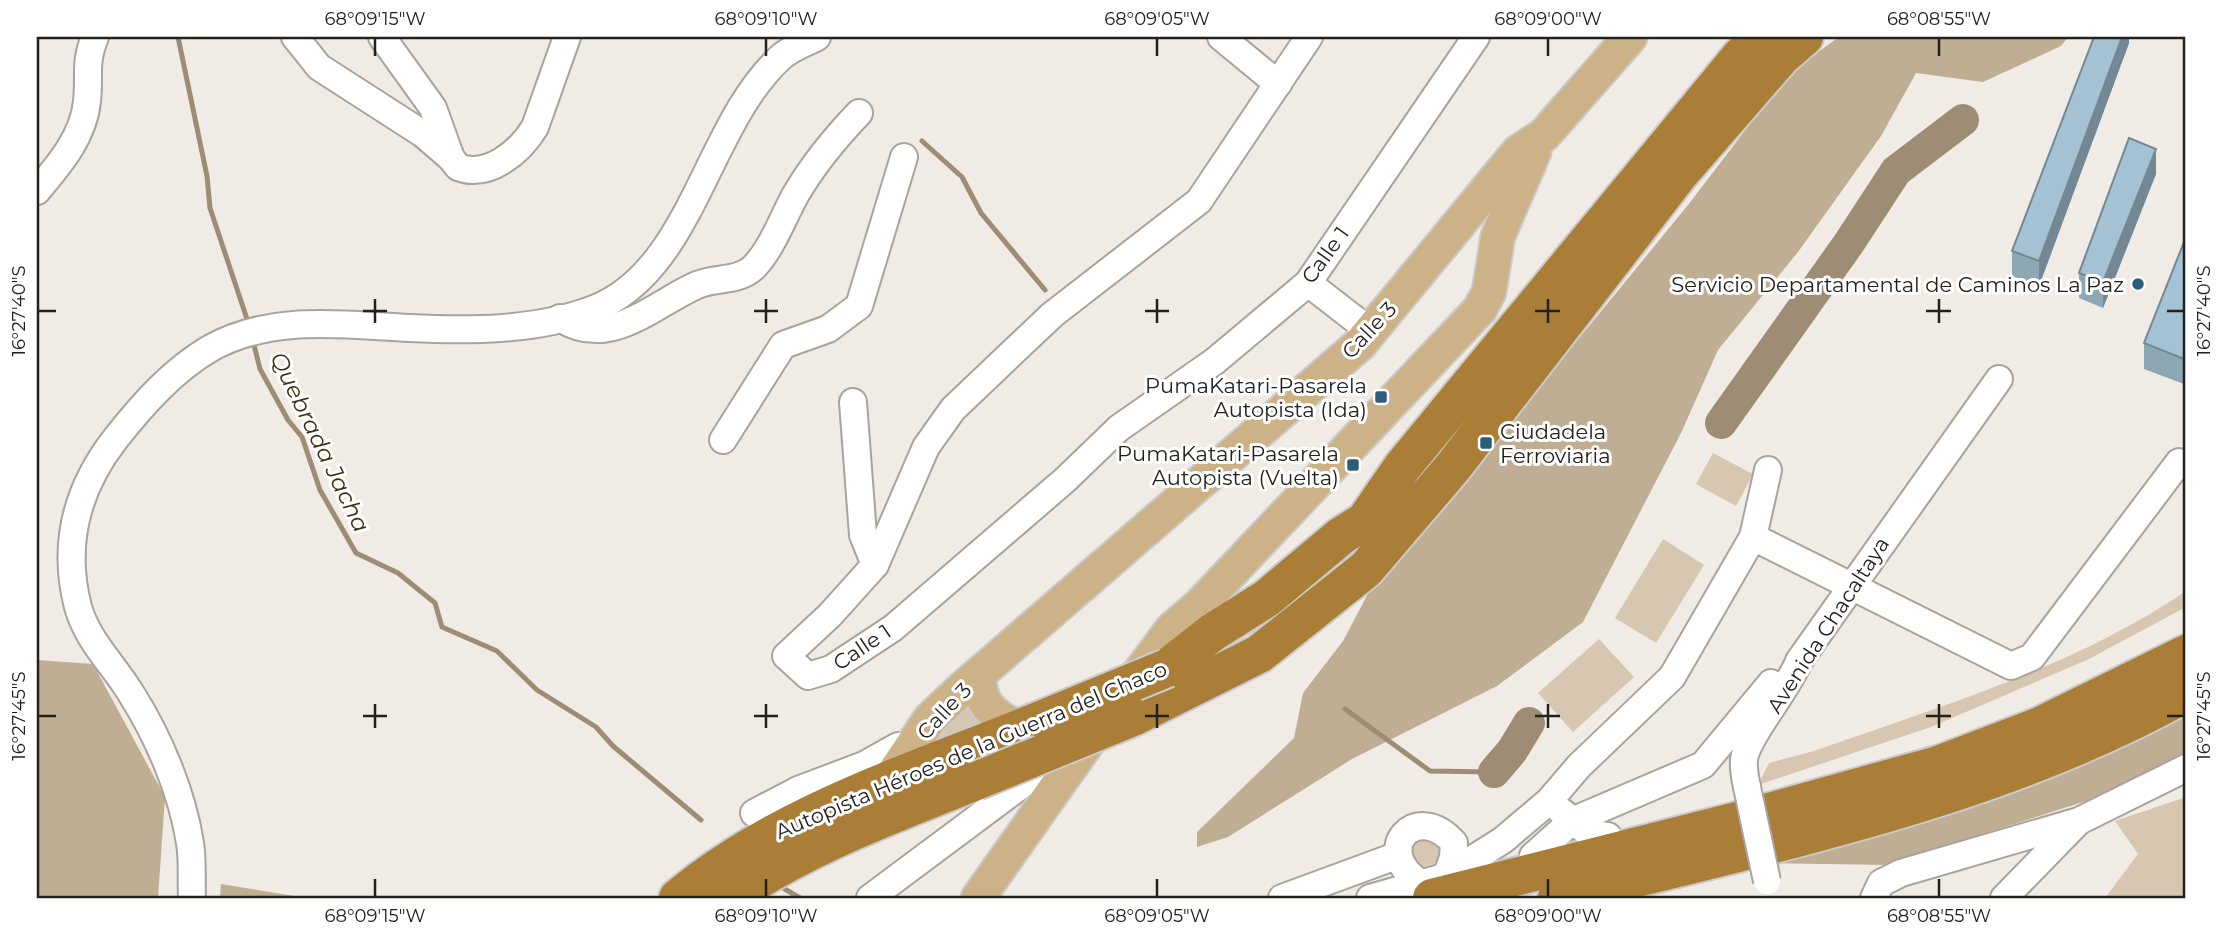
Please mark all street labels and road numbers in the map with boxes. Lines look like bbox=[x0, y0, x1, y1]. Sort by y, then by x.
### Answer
street label: Calle 1 bbox=[1296, 222, 1354, 288]
street label: Calle 3 bbox=[1337, 296, 1401, 364]
street label: Avenida Chacaltaya bbox=[1762, 532, 1894, 718]
street label: Calle 1 bbox=[828, 619, 896, 675]
street label: Autopista Héroes de la Guerra del Chaco bbox=[771, 656, 1171, 844]
street label: Calle 3 bbox=[912, 677, 976, 745]

